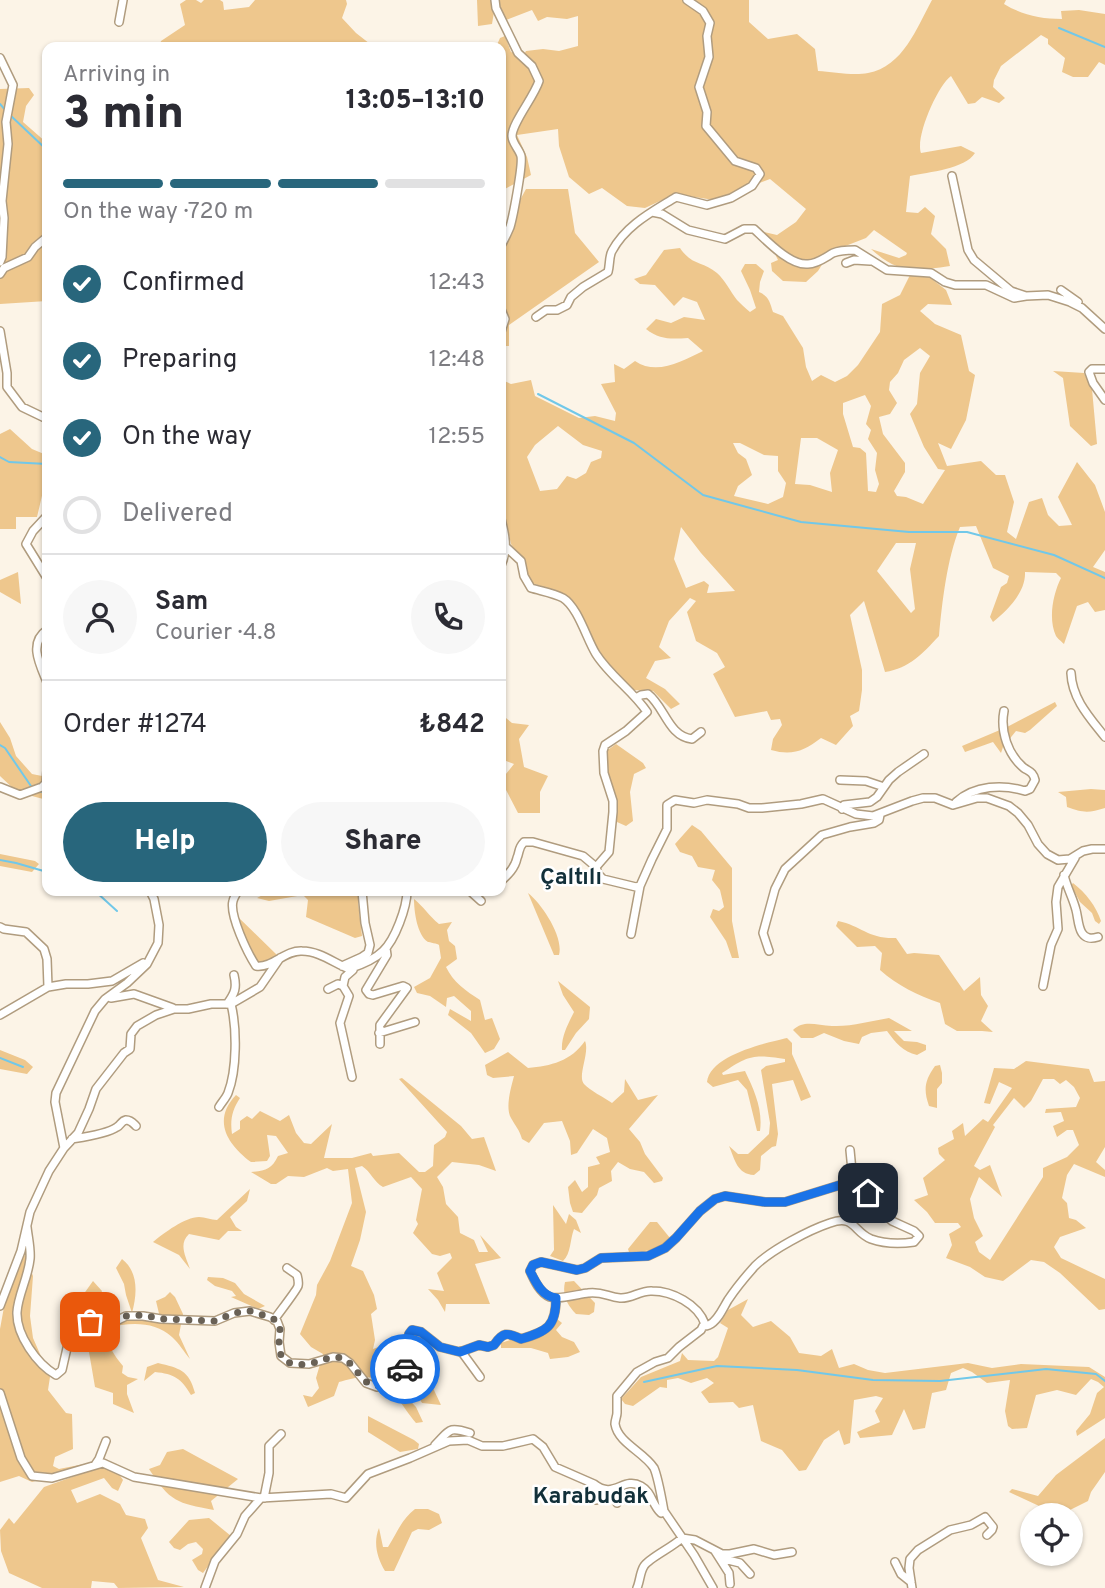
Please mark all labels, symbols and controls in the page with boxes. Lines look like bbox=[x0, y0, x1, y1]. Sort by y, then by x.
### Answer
text: Arriving in bbox=[63, 61, 170, 90]
text: 13:05–13:10 bbox=[346, 85, 485, 118]
text: 3 min bbox=[63, 86, 184, 145]
text: On the way · 720 m bbox=[63, 198, 253, 227]
icon: check bbox=[63, 265, 101, 303]
text: Confirmed bbox=[122, 267, 245, 300]
text: 12:43 bbox=[429, 269, 485, 298]
icon: check bbox=[63, 342, 101, 380]
text: Preparing bbox=[122, 344, 237, 377]
text: 12:48 bbox=[429, 346, 485, 375]
icon: check bbox=[63, 419, 101, 457]
text: On the way bbox=[122, 421, 252, 454]
text: 12:55 bbox=[429, 423, 485, 452]
text: Delivered bbox=[122, 498, 233, 531]
button: person bbox=[63, 580, 137, 654]
button: phone bbox=[411, 580, 485, 654]
text: Sam bbox=[155, 586, 208, 619]
text: Courier · 4.8 bbox=[155, 619, 276, 648]
text: Order #1274 bbox=[63, 709, 207, 742]
text: ₺842 bbox=[419, 709, 485, 742]
button: Help bbox=[63, 802, 267, 882]
button: Share bbox=[281, 802, 485, 882]
district label: Çaltılı bbox=[540, 864, 602, 893]
pin bbox=[838, 1163, 898, 1223]
icon: home bbox=[849, 1174, 887, 1212]
pin bbox=[60, 1292, 120, 1352]
icon: bag bbox=[71, 1303, 109, 1341]
courier bbox=[370, 1334, 440, 1404]
icon: car bbox=[386, 1350, 424, 1388]
district label: Karabudak bbox=[533, 1483, 649, 1512]
map controls bbox=[1020, 1503, 1083, 1566]
button: locate bbox=[1020, 1503, 1083, 1566]

